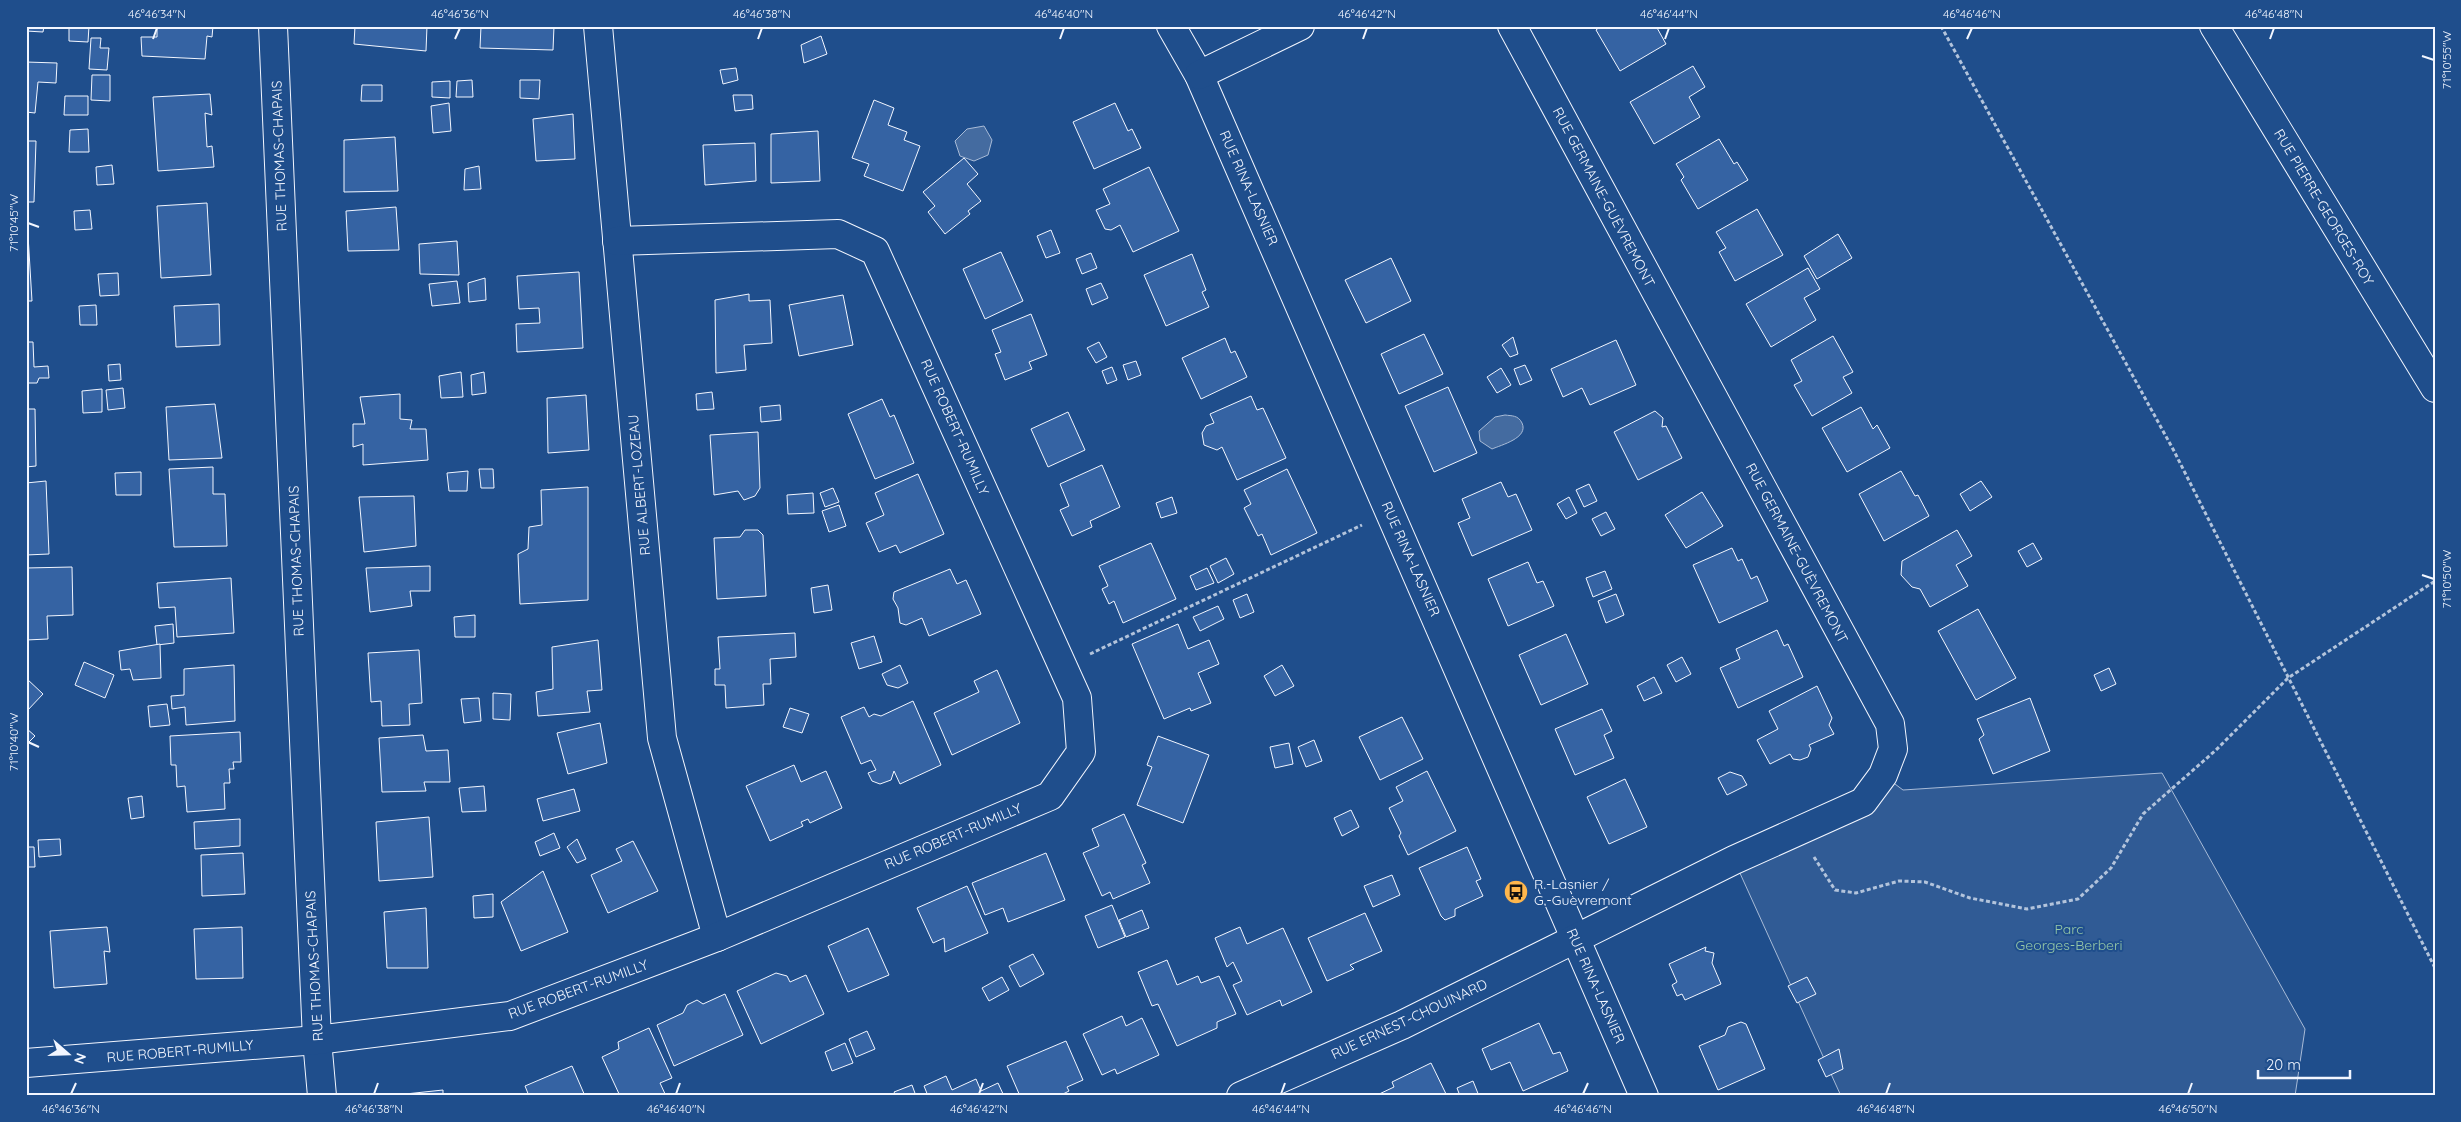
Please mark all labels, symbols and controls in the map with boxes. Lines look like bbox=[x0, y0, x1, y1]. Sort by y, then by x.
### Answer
text: 46°46'34"N bbox=[128, 6, 186, 21]
text: 46°46'36"N bbox=[431, 6, 489, 21]
text: 46°46'38"N bbox=[733, 6, 791, 21]
text: 46°46'40"N bbox=[1035, 6, 1093, 21]
text: 46°46'42"N bbox=[1338, 6, 1396, 21]
text: 46°46'44"N bbox=[1640, 6, 1698, 21]
text: 46°46'46"N bbox=[1943, 6, 2001, 21]
text: 46°46'48"N bbox=[2245, 6, 2303, 21]
text: 71°10'55"W bbox=[2439, 30, 2454, 89]
street label: RUE THOMAS-CHAPAIS bbox=[267, 80, 291, 232]
street label: RUE GERMAINE-GUÈVREMONT bbox=[1549, 104, 1659, 290]
street label: RUE PIERRE-GEORGES-ROY bbox=[2270, 126, 2378, 289]
street label: RUE RINA-LASNIER bbox=[1216, 128, 1282, 248]
text: 71°10'45"W bbox=[6, 194, 21, 252]
street label: RUE ROBERT-RUMILLY bbox=[917, 356, 993, 498]
street label: RUE ALBERT-LOZEAU bbox=[624, 414, 654, 556]
street label: RUE GERMAINE-GUÈVREMONT bbox=[1742, 460, 1852, 646]
street label: RUE THOMAS-CHAPAIS bbox=[284, 485, 308, 637]
street label: RUE RINA-LASNIER bbox=[1378, 499, 1444, 619]
text: 71°10'50"W bbox=[2439, 549, 2454, 608]
text: 71°10'40"W bbox=[6, 712, 21, 771]
street label: RUE ROBERT-RUMILLY bbox=[882, 799, 1025, 873]
place label: R.-Lasnier / G.-Guèvremont bbox=[1534, 875, 1632, 909]
bus stop icon: R.-Lasnier / G.-Guèvremont bbox=[1503, 879, 1529, 905]
street label: RUE THOMAS-CHAPAIS bbox=[301, 890, 327, 1042]
park label: Parc Georges-Berberi bbox=[2016, 920, 2122, 954]
street label: RUE RINA-LASNIER bbox=[1563, 926, 1629, 1046]
street label: RUE ROBERT-RUMILLY bbox=[506, 955, 651, 1023]
street label: RUE ERNEST-CHOUINARD bbox=[1328, 975, 1490, 1063]
north arrow bbox=[42, 1030, 92, 1080]
street label: RUE ROBERT-RUMILLY bbox=[106, 1036, 254, 1066]
scale bar bbox=[2258, 1047, 2351, 1079]
text: N bbox=[70, 1051, 90, 1066]
text: 20 m bbox=[2266, 1055, 2301, 1074]
text: 46°46'36"N bbox=[42, 1101, 100, 1116]
text: 46°46'38"N bbox=[345, 1101, 403, 1116]
text: 46°46'40"N bbox=[647, 1101, 705, 1116]
text: 46°46'42"N bbox=[950, 1101, 1008, 1116]
text: 46°46'44"N bbox=[1252, 1101, 1310, 1116]
text: 46°46'46"N bbox=[1554, 1101, 1612, 1116]
text: 46°46'48"N bbox=[1857, 1101, 1915, 1116]
text: 46°46'50"N bbox=[2159, 1101, 2217, 1116]

